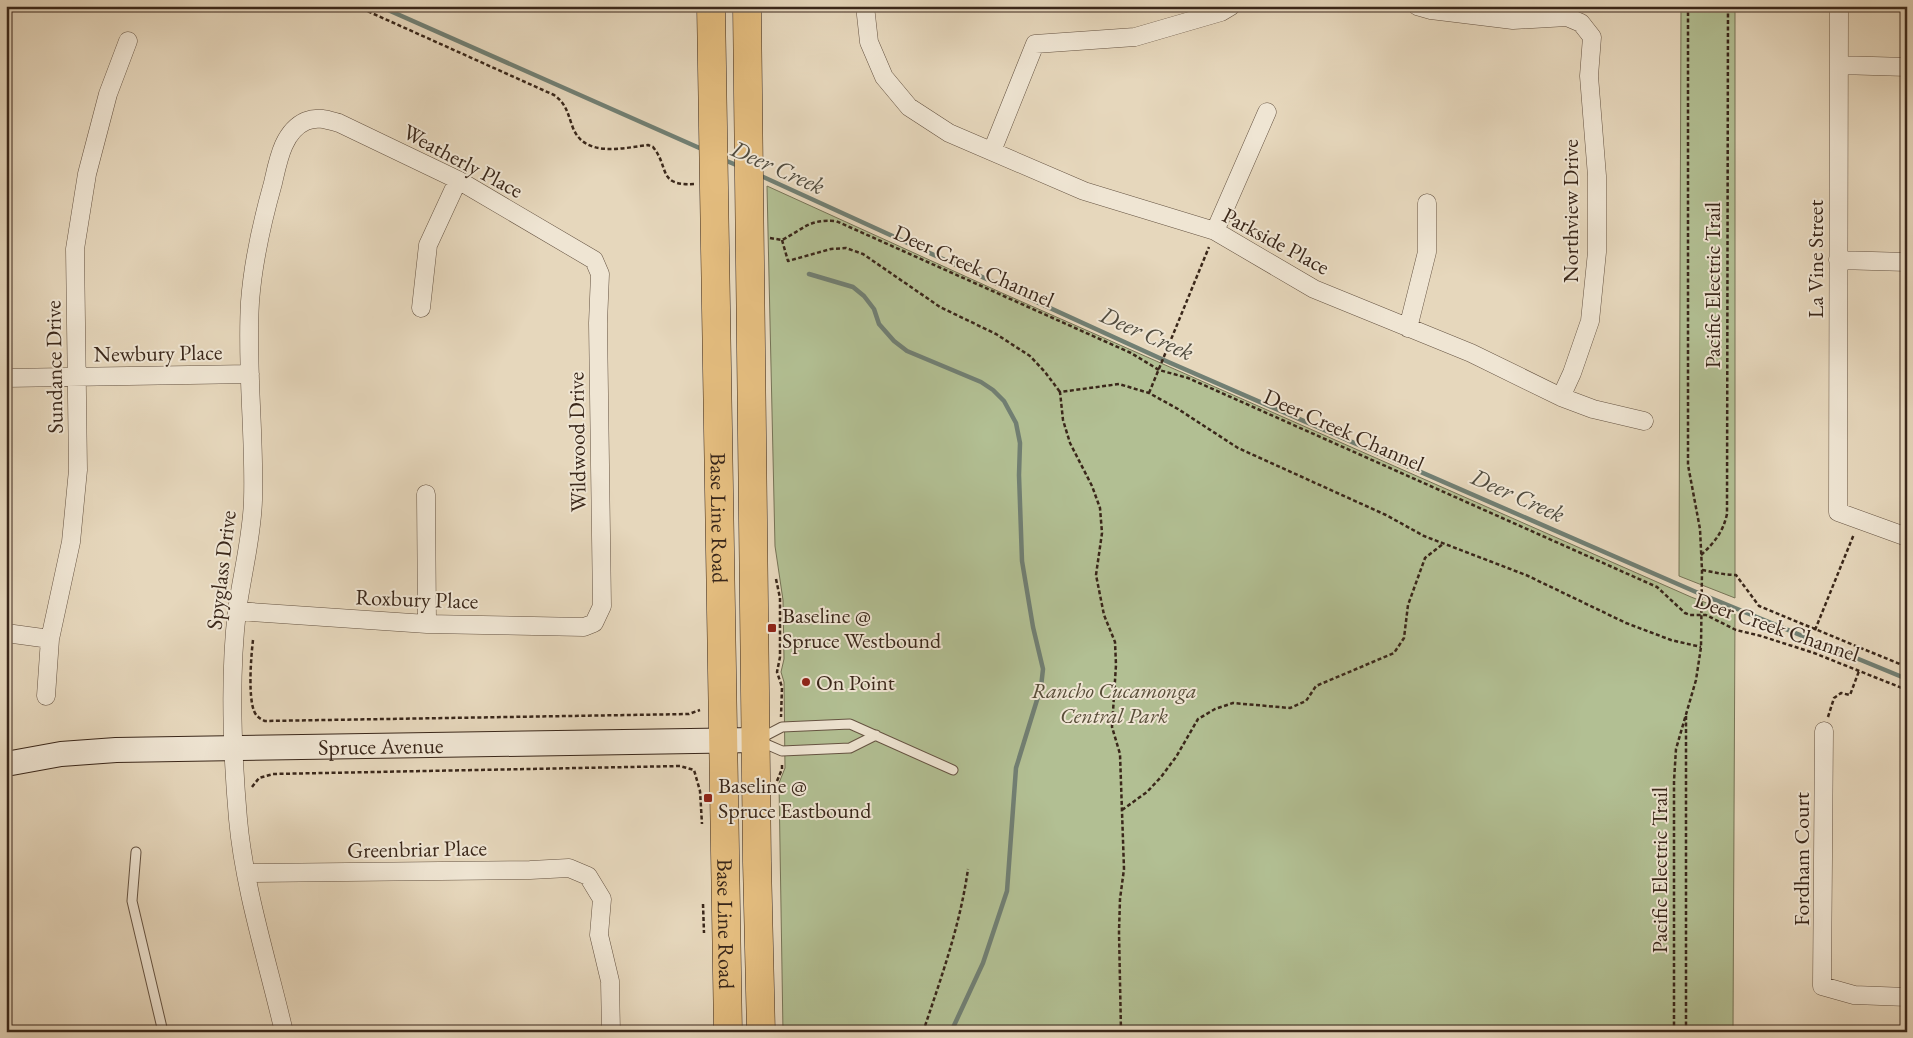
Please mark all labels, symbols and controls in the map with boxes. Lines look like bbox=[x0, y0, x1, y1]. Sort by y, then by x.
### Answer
street label: Weatherly Place bbox=[398, 117, 528, 205]
water label: Deer Creek bbox=[725, 132, 830, 201]
street label: Northview Drive bbox=[1556, 139, 1585, 283]
street label: La Vine Street bbox=[1801, 200, 1830, 318]
street label: Parkside Place bbox=[1217, 201, 1335, 282]
street label: Pacific Electric Trail bbox=[1698, 202, 1727, 368]
street label: Deer Creek Channel bbox=[889, 218, 1059, 314]
water label: Deer Creek bbox=[1094, 298, 1199, 367]
street label: Sundance Drive bbox=[38, 300, 70, 434]
street label: Newbury Place bbox=[93, 337, 223, 369]
street label: Wildwood Drive bbox=[561, 371, 593, 512]
street label: Deer Creek Channel bbox=[1259, 382, 1429, 478]
street label: Base Line Road bbox=[704, 452, 735, 584]
water label: Deer Creek bbox=[1465, 460, 1570, 529]
street label: Spyglass Drive bbox=[199, 508, 243, 631]
street label: Roxbury Place bbox=[355, 582, 479, 616]
street label: Deer Creek Channel bbox=[1691, 585, 1863, 669]
place label: Baseline @ Spruce Westbound bbox=[782, 601, 942, 655]
marker: Baseline @ Spruce Westbound bbox=[766, 622, 778, 634]
place label: On Point bbox=[816, 668, 895, 697]
marker: On Point bbox=[800, 676, 812, 688]
park label: Rancho Cucamonga Central Park bbox=[1031, 676, 1197, 730]
street label: Spruce Avenue bbox=[318, 730, 444, 761]
place label: Baseline @ Spruce Eastbound bbox=[718, 771, 872, 825]
street label: Pacific Electric Trail bbox=[1645, 787, 1674, 953]
marker: Baseline @ Spruce Eastbound bbox=[702, 792, 714, 804]
street label: Fordham Court bbox=[1787, 792, 1816, 926]
street label: Greenbriar Place bbox=[347, 833, 488, 865]
street label: Base Line Road bbox=[711, 858, 742, 990]

